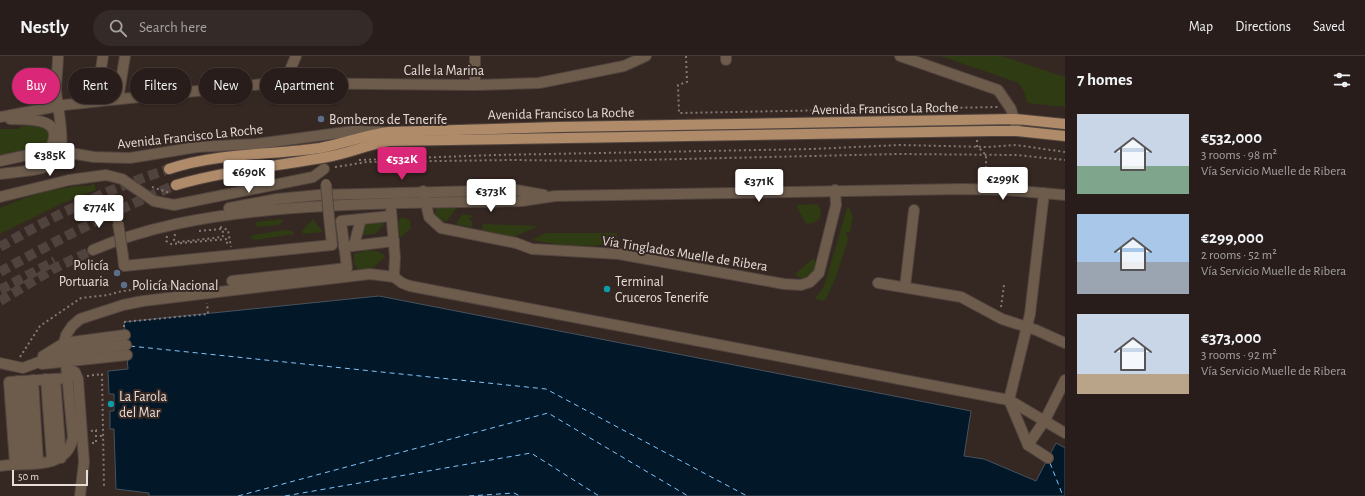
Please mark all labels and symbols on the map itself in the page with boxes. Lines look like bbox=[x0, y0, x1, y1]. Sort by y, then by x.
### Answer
street label: Calle la Marina bbox=[404, 64, 485, 78]
street label: Avenida Francisco La Roche bbox=[812, 101, 958, 117]
street label: Avenida Francisco La Roche bbox=[488, 106, 634, 122]
place label: Bomberos de Tenerife bbox=[329, 113, 447, 127]
marker: Bomberos de Tenerife bbox=[316, 114, 326, 124]
street label: Avenida Francisco La Roche bbox=[117, 122, 264, 152]
pin: €385K bbox=[22, 143, 78, 177]
pin: €532K bbox=[374, 147, 430, 181]
pin: €690K bbox=[221, 160, 277, 194]
pin: €299K bbox=[975, 167, 1031, 201]
pin: €371K bbox=[731, 169, 787, 203]
pin: €373K bbox=[463, 179, 519, 213]
pin: €774K bbox=[71, 195, 127, 229]
street label: Vía Tinglados Muelle de Ribera bbox=[601, 234, 769, 274]
place label: Policía Portuaria bbox=[59, 259, 110, 289]
marker: Policía Portuaria bbox=[112, 268, 122, 278]
place label: Terminal Cruceros Tenerife bbox=[615, 275, 709, 305]
place label: Policía Nacional bbox=[132, 279, 218, 293]
marker: Policía Nacional bbox=[119, 280, 129, 290]
marker: Terminal Cruceros Tenerife bbox=[602, 284, 612, 294]
place label: La Farola del Mar bbox=[119, 390, 167, 420]
marker: La Farola del Mar bbox=[106, 399, 116, 409]
scale bar bbox=[12, 468, 88, 487]

